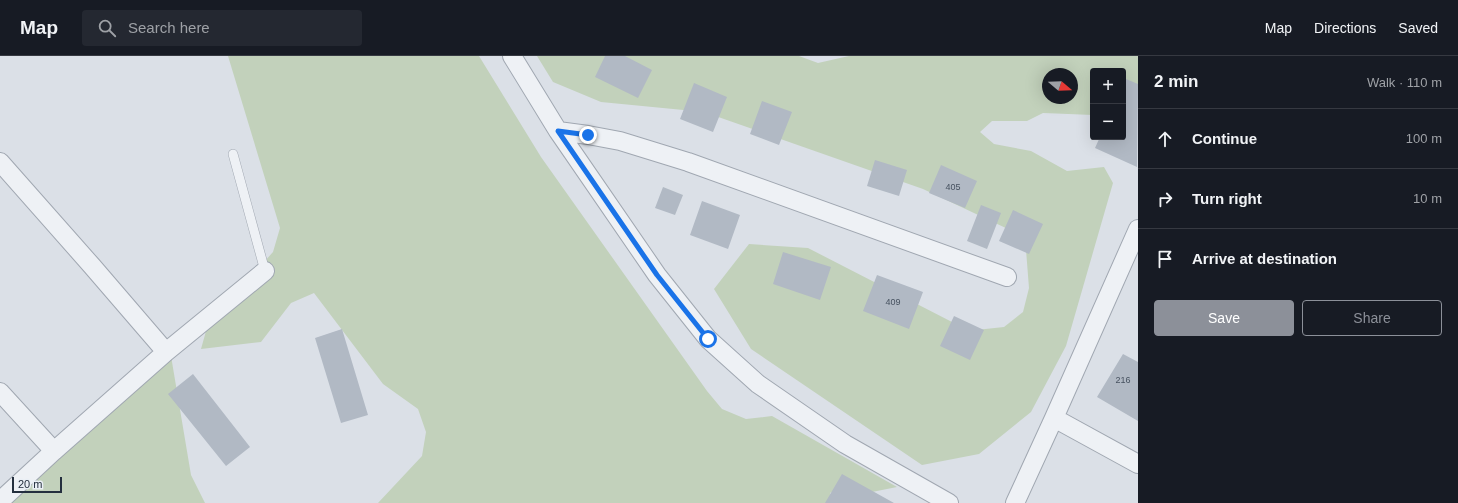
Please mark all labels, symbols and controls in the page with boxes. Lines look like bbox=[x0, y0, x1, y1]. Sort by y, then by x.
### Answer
search box bbox=[82, 10, 362, 46]
text: Map bbox=[20, 17, 58, 38]
icon: search bbox=[96, 17, 118, 39]
text: Search here bbox=[128, 19, 210, 36]
text: Map bbox=[1265, 20, 1292, 36]
text: Directions bbox=[1314, 20, 1376, 36]
text: Saved bbox=[1398, 20, 1438, 36]
north arrow bbox=[1042, 68, 1078, 104]
map controls bbox=[1090, 68, 1126, 140]
button: + bbox=[1090, 68, 1126, 104]
text: 2 min bbox=[1154, 72, 1198, 91]
text: Walk · 110 m bbox=[1367, 75, 1442, 90]
button: − bbox=[1090, 104, 1126, 140]
route end bbox=[579, 126, 597, 144]
icon: ahead bbox=[1154, 128, 1176, 150]
text: Continue bbox=[1192, 130, 1257, 147]
text: 100 m bbox=[1406, 131, 1442, 146]
house number: 405 bbox=[945, 182, 961, 192]
icon: right bbox=[1154, 188, 1176, 210]
text: Turn right bbox=[1192, 190, 1262, 207]
text: 10 m bbox=[1413, 191, 1442, 206]
icon: arrive bbox=[1154, 248, 1176, 270]
text: Arrive at destination bbox=[1192, 250, 1337, 267]
house number: 409 bbox=[885, 297, 901, 307]
button: Save bbox=[1154, 300, 1294, 336]
button: Share bbox=[1302, 300, 1442, 336]
route start bbox=[699, 330, 717, 348]
house number: 216 bbox=[1115, 375, 1131, 385]
scale bar bbox=[12, 475, 62, 494]
text: 20 m bbox=[18, 478, 42, 490]

